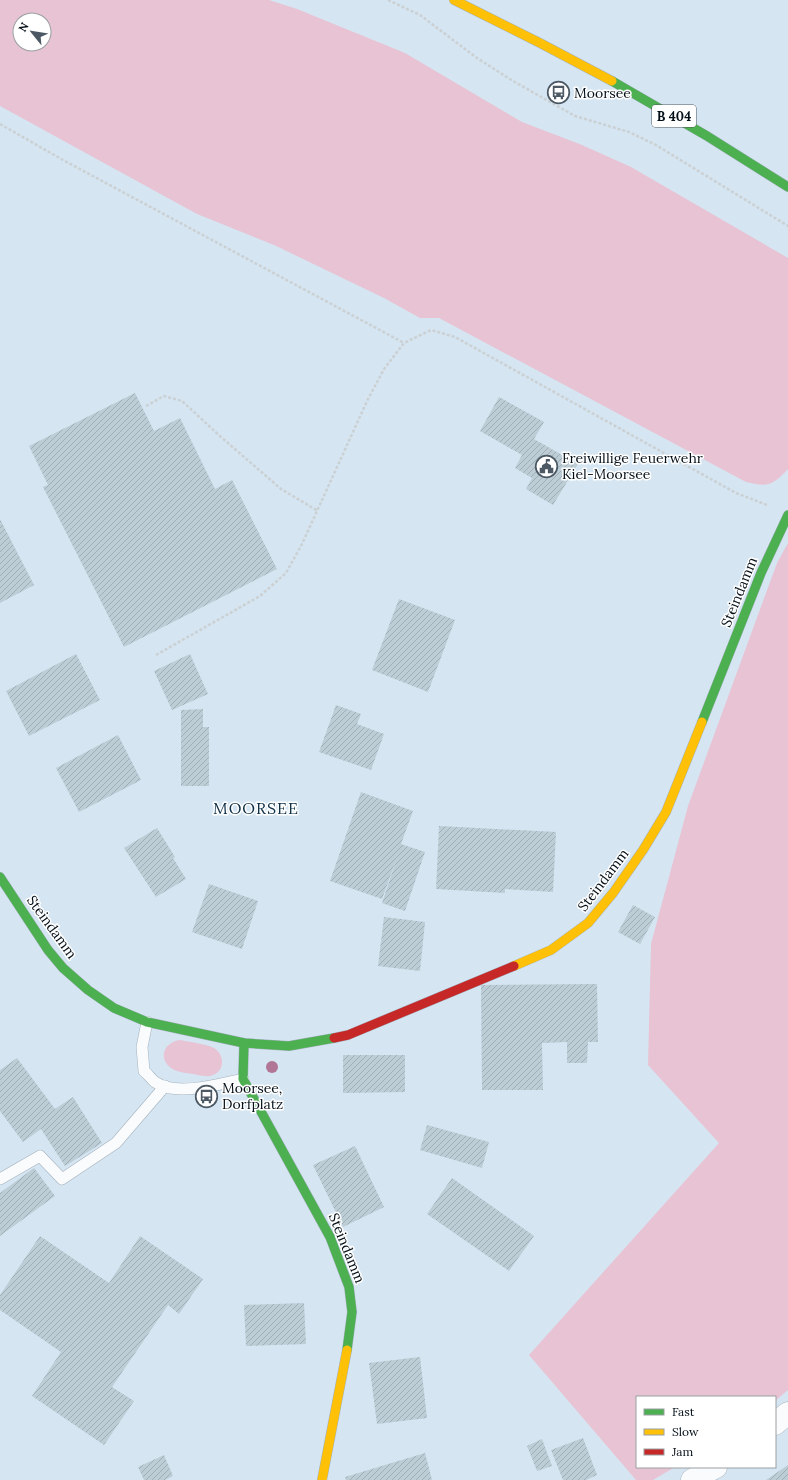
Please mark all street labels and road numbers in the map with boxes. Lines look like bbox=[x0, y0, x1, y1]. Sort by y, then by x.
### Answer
road number: B 404 bbox=[652, 105, 696, 127]
street label: Steindamm bbox=[717, 554, 761, 630]
street label: Steindamm bbox=[574, 845, 633, 915]
street label: Steindamm bbox=[23, 892, 81, 963]
street label: Steindamm bbox=[325, 1210, 369, 1286]

